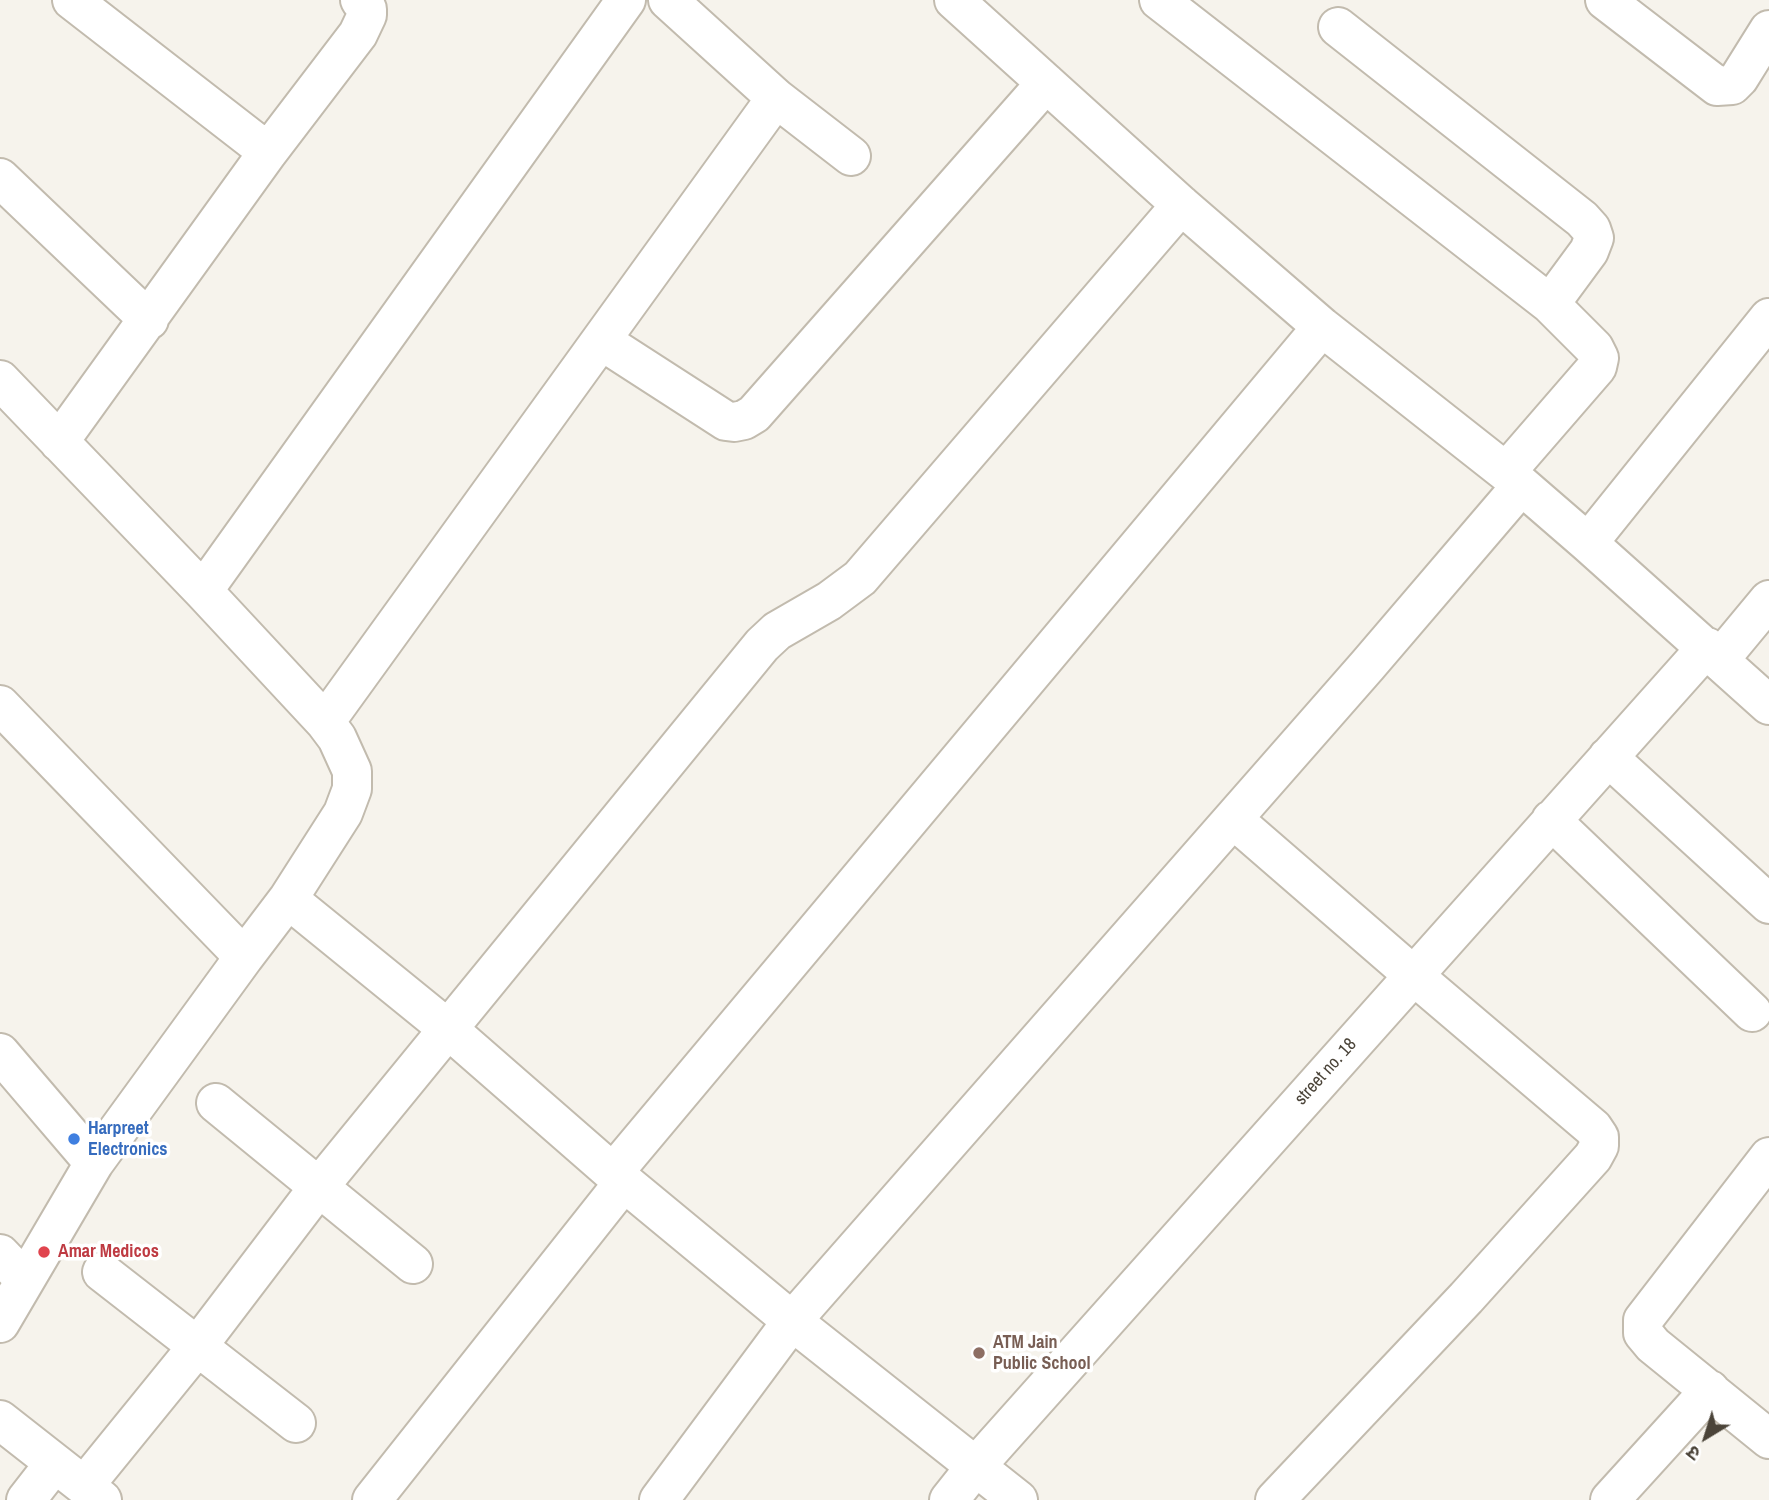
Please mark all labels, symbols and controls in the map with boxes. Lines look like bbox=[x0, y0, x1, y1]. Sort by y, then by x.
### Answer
street label: street no. 18 bbox=[1291, 1034, 1361, 1110]
place label: Harpreet Electronics bbox=[88, 1118, 168, 1160]
marker: Harpreet Electronics bbox=[66, 1131, 82, 1147]
place label: Amar Medicos bbox=[58, 1241, 159, 1263]
marker: Amar Medicos bbox=[36, 1244, 52, 1260]
place label: ATM Jain Public School bbox=[993, 1332, 1091, 1374]
marker: ATM Jain Public School bbox=[971, 1345, 987, 1361]
north arrow bbox=[1671, 1402, 1741, 1472]
text: उ bbox=[1681, 1440, 1705, 1467]

